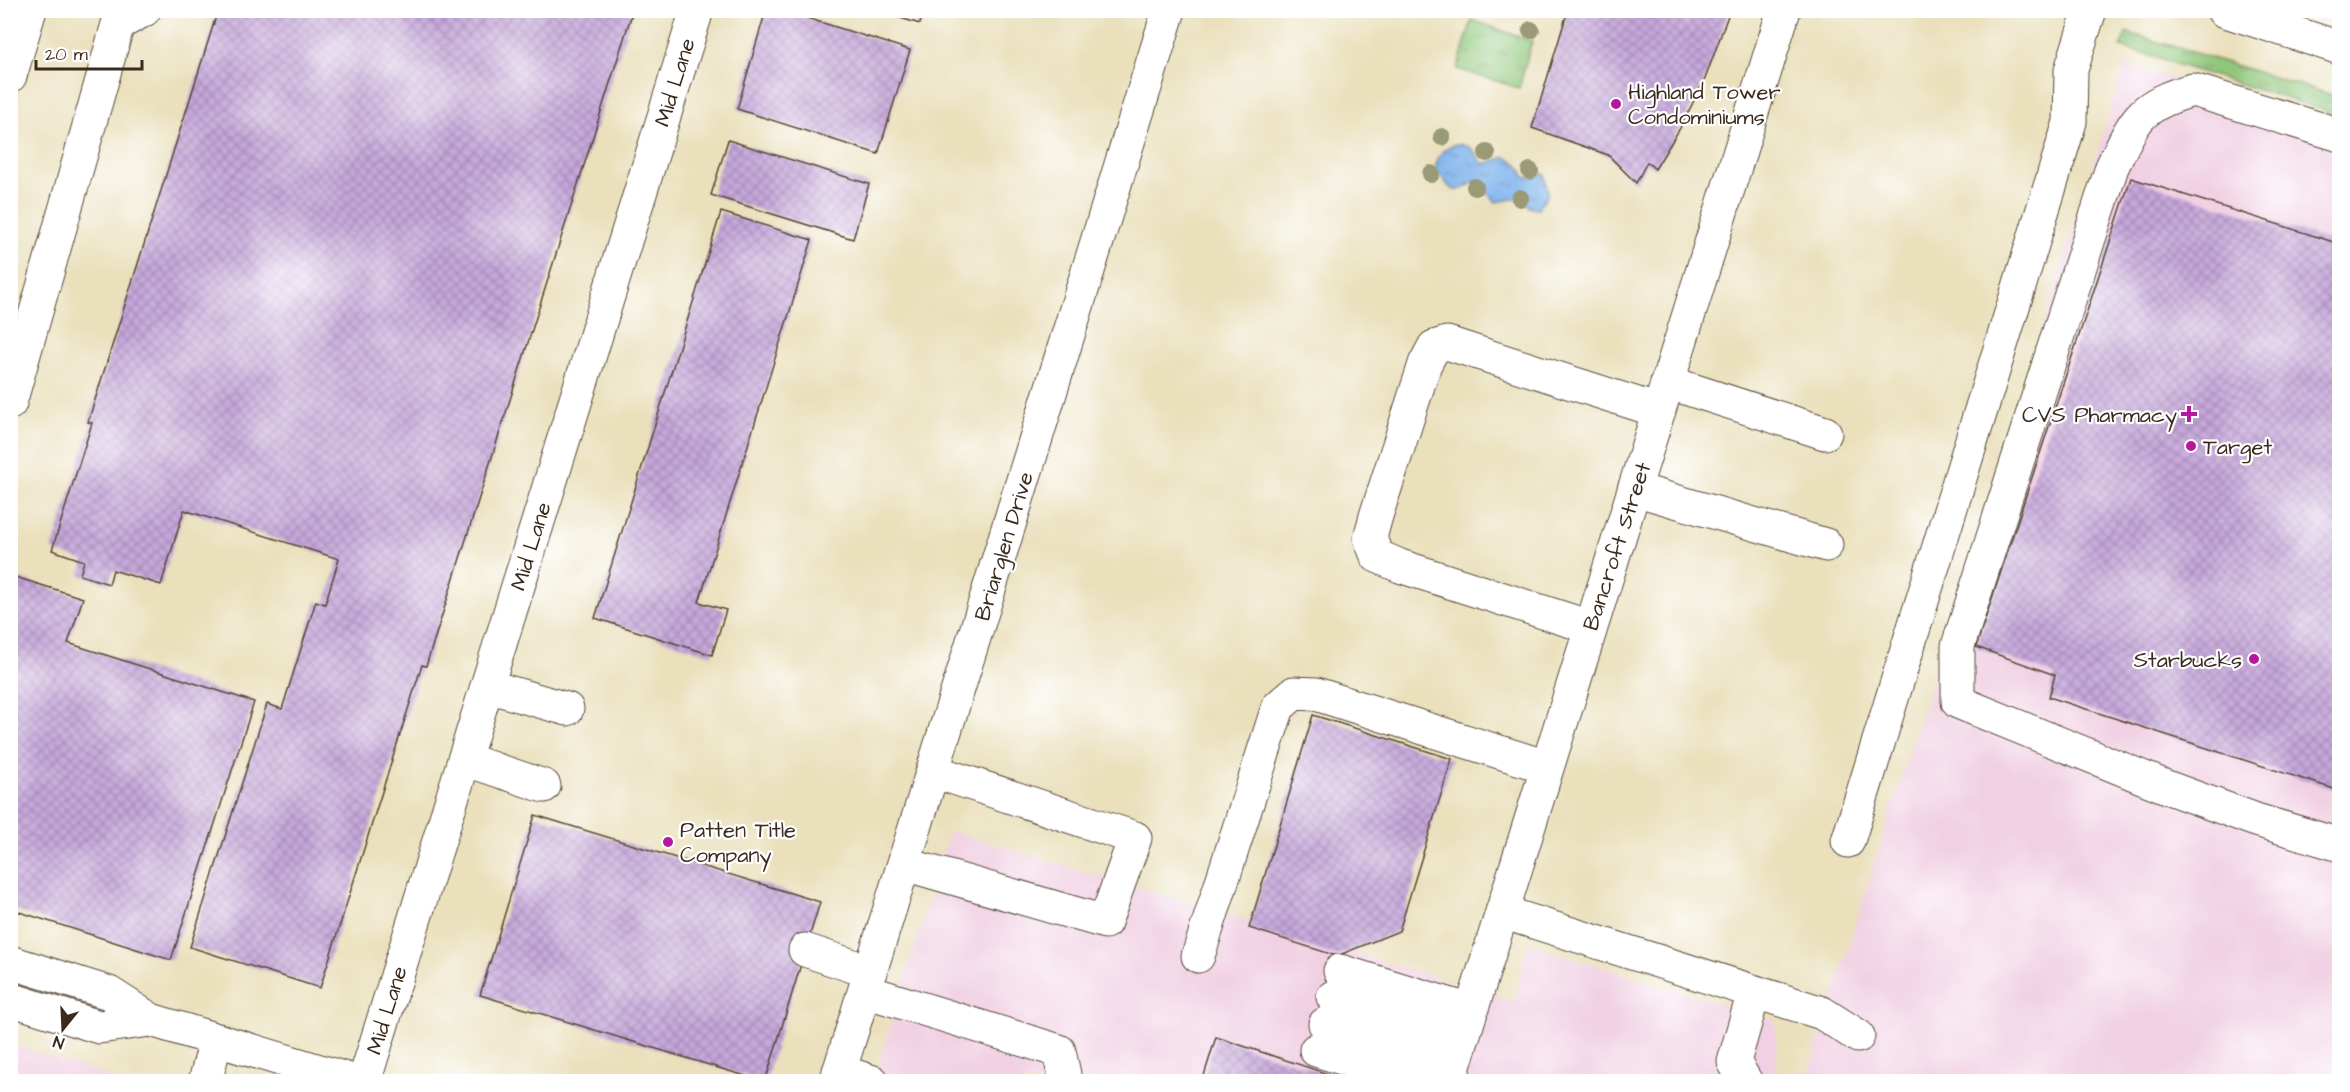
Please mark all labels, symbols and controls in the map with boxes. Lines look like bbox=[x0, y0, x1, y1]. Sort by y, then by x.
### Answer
scale bar bbox=[36, 33, 142, 71]
street label: Mid Lane bbox=[647, 34, 704, 130]
text: 20 m bbox=[45, 42, 88, 67]
place label: Highland Tower Condominiums bbox=[1628, 77, 1781, 133]
marker: Highland Tower Condominiums bbox=[1609, 97, 1623, 111]
place label: CVS Pharmacy bbox=[2022, 400, 2177, 432]
marker: CVS Pharmacy bbox=[2182, 407, 2196, 421]
place label: Target bbox=[2203, 432, 2272, 464]
marker: Target bbox=[2184, 439, 2198, 453]
street label: Bancroft Street bbox=[1576, 458, 1659, 634]
street label: Briarglen Drive bbox=[967, 468, 1043, 625]
street label: Mid Lane bbox=[503, 498, 560, 594]
place label: Starbucks bbox=[2134, 645, 2242, 676]
marker: Starbucks bbox=[2247, 652, 2261, 666]
place label: Patten Title Company bbox=[680, 815, 796, 872]
marker: Patten Title Company bbox=[661, 835, 675, 849]
street label: Mid Lane bbox=[359, 962, 416, 1058]
north arrow bbox=[33, 999, 93, 1059]
text: N bbox=[51, 1030, 67, 1054]

